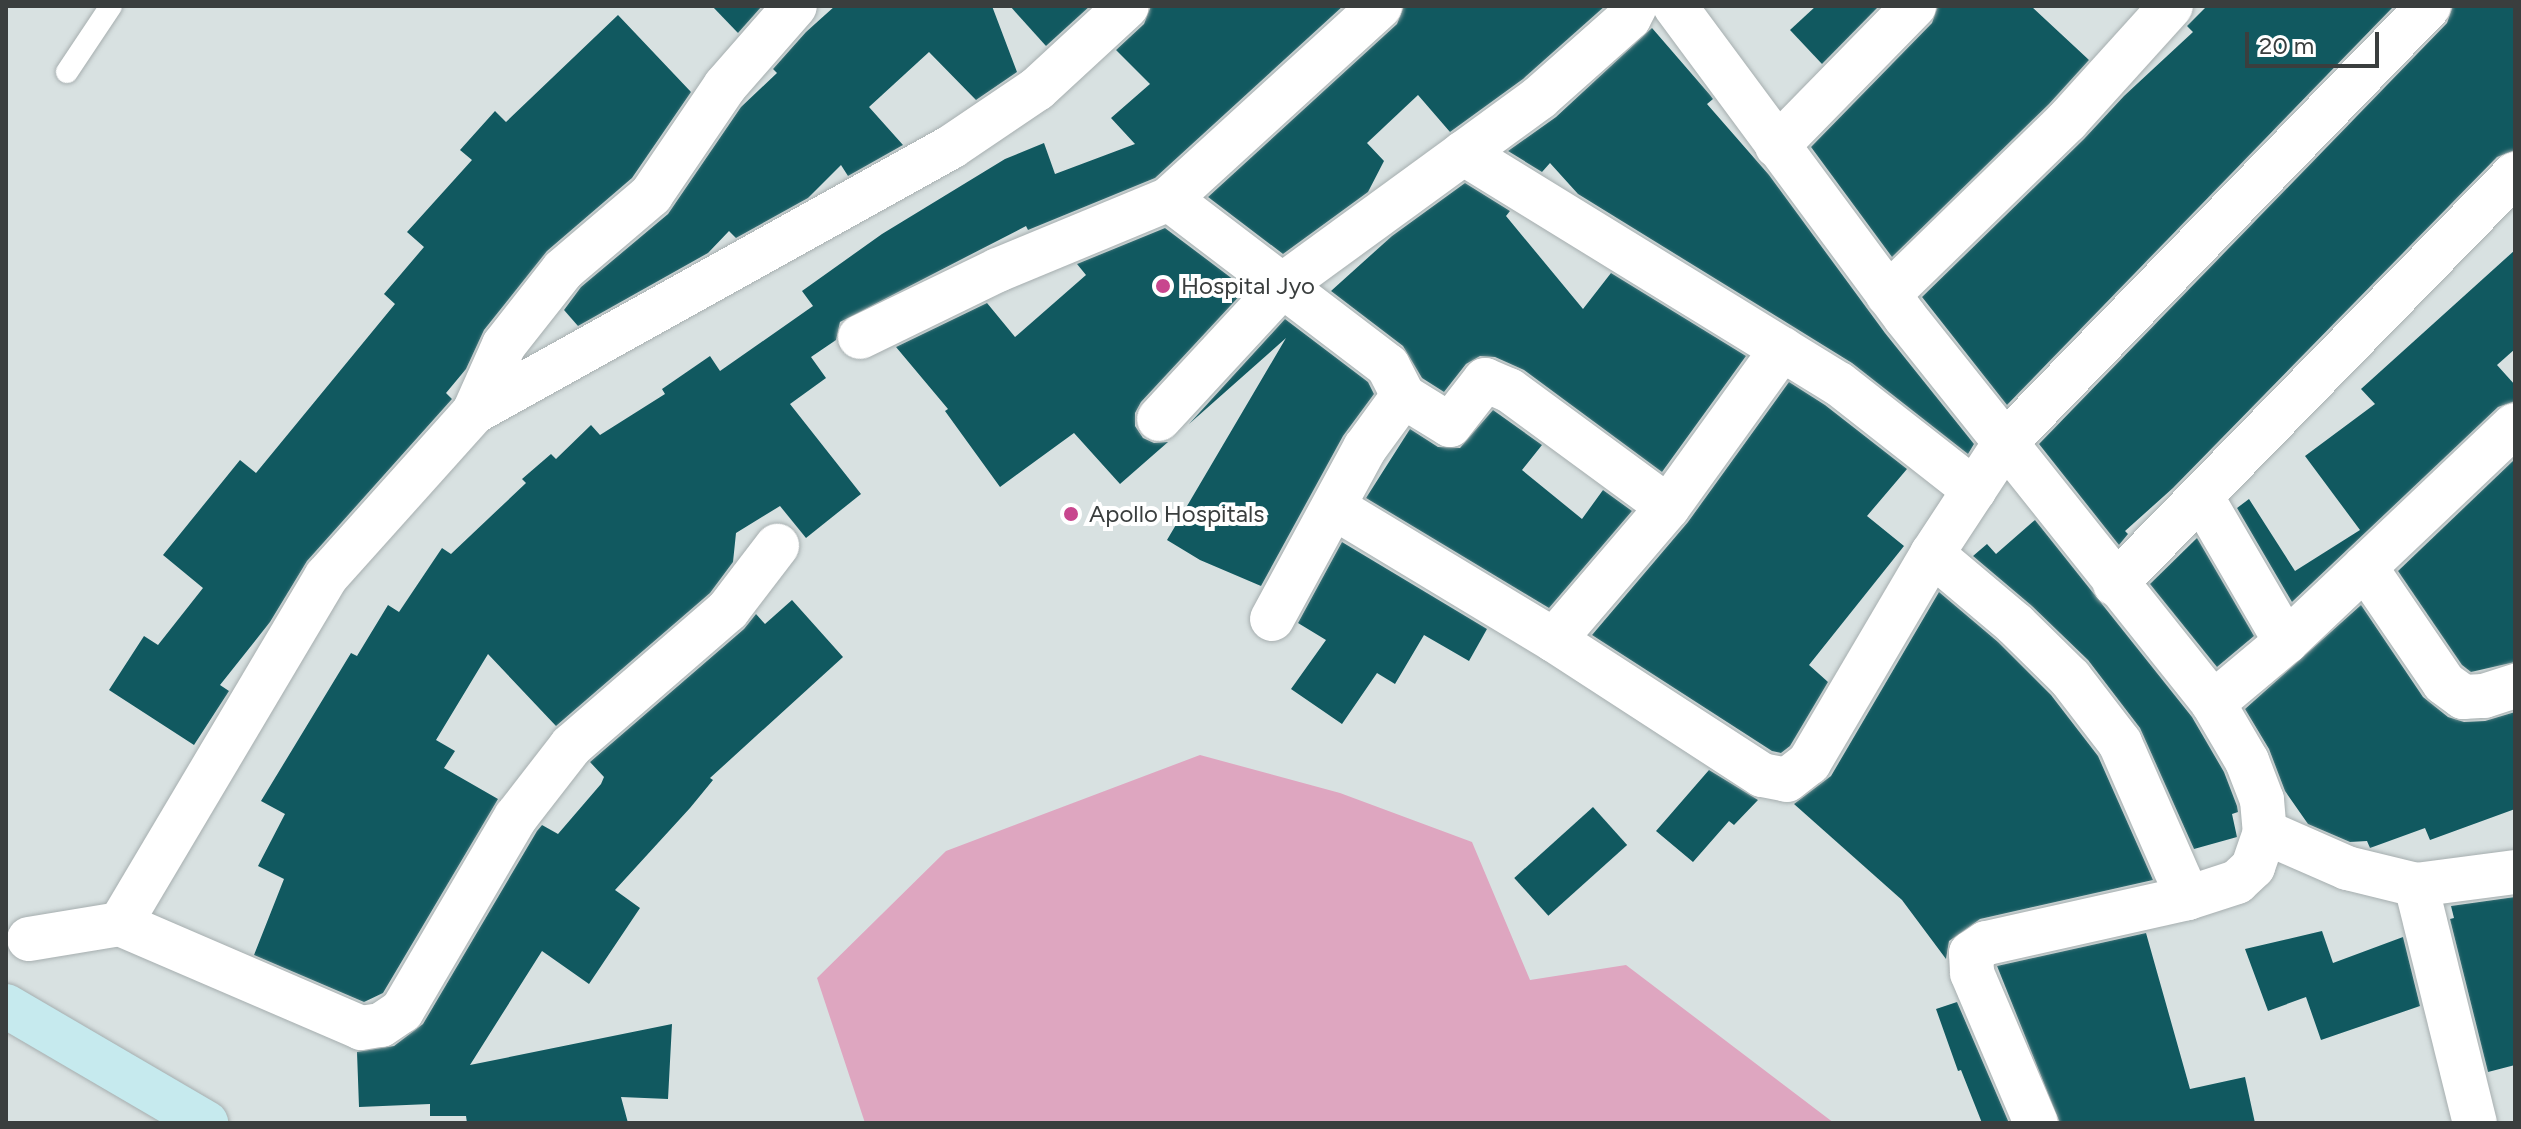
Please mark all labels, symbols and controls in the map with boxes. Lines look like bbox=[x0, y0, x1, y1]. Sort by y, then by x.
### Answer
scale bar bbox=[2249, 16, 2383, 66]
text: 20 m bbox=[2259, 31, 2314, 60]
place label: Hospital Jyo bbox=[1181, 272, 1315, 300]
marker: Hospital Jyo bbox=[1152, 275, 1174, 297]
place label: Apollo Hospitals bbox=[1089, 500, 1264, 528]
marker: Apollo Hospitals bbox=[1060, 503, 1082, 525]

